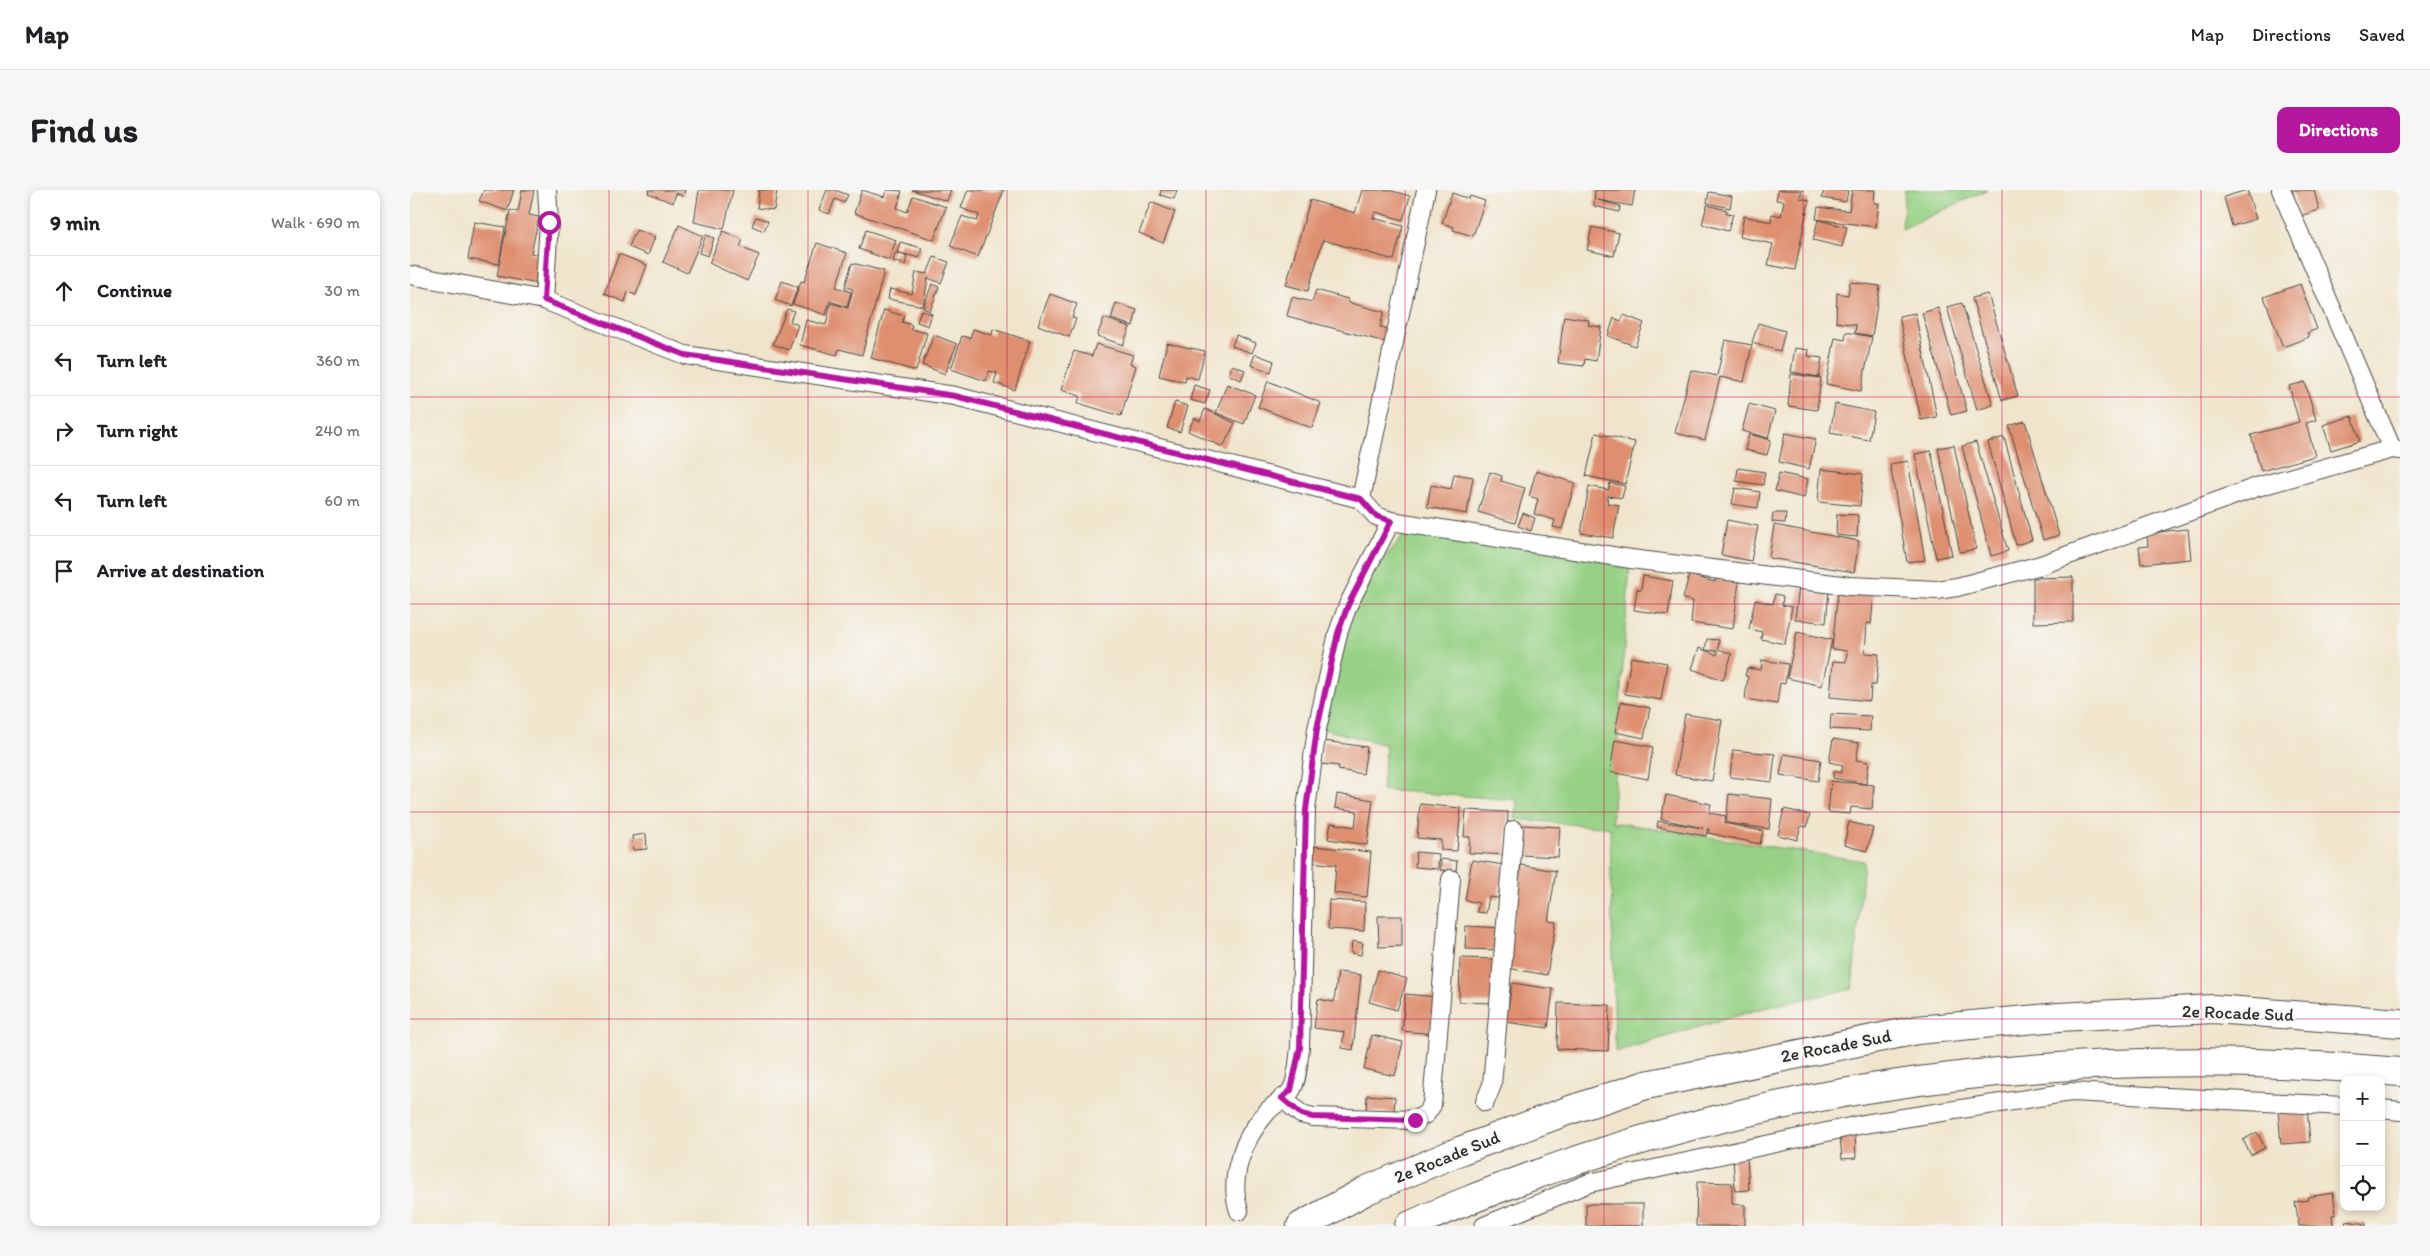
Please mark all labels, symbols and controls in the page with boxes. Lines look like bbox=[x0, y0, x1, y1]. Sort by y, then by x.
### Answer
text: Map bbox=[25, 20, 69, 49]
text: Map bbox=[2191, 24, 2224, 46]
text: Directions bbox=[2252, 24, 2331, 46]
text: Saved bbox=[2359, 24, 2405, 46]
button: Directions bbox=[2277, 107, 2400, 153]
text: Find us bbox=[30, 109, 138, 151]
text: 9 min bbox=[50, 210, 100, 235]
route start bbox=[538, 211, 561, 234]
text: Walk · 690 m bbox=[271, 213, 360, 232]
icon: ahead bbox=[50, 277, 78, 305]
text: Continue bbox=[97, 279, 172, 302]
text: 30 m bbox=[324, 281, 360, 300]
icon: left bbox=[50, 347, 78, 375]
text: Turn left bbox=[97, 349, 167, 372]
text: 360 m bbox=[316, 351, 360, 370]
icon: right bbox=[50, 417, 78, 445]
text: Turn right bbox=[97, 419, 178, 442]
text: 240 m bbox=[315, 421, 360, 440]
icon: left bbox=[50, 487, 78, 515]
text: Turn left bbox=[97, 489, 167, 512]
text: 60 m bbox=[325, 491, 360, 510]
icon: arrive bbox=[50, 557, 78, 585]
text: Arrive at destination bbox=[97, 559, 264, 582]
street label: 2e Rocade Sud bbox=[2182, 1000, 2295, 1026]
street label: 2e Rocade Sud bbox=[1779, 1024, 1893, 1067]
map controls bbox=[2340, 1076, 2385, 1211]
button: + bbox=[2340, 1076, 2385, 1121]
route end bbox=[1404, 1109, 1427, 1132]
button: − bbox=[2340, 1121, 2385, 1166]
street label: 2e Rocade Sud bbox=[1391, 1126, 1503, 1188]
button: locate bbox=[2340, 1166, 2385, 1211]

